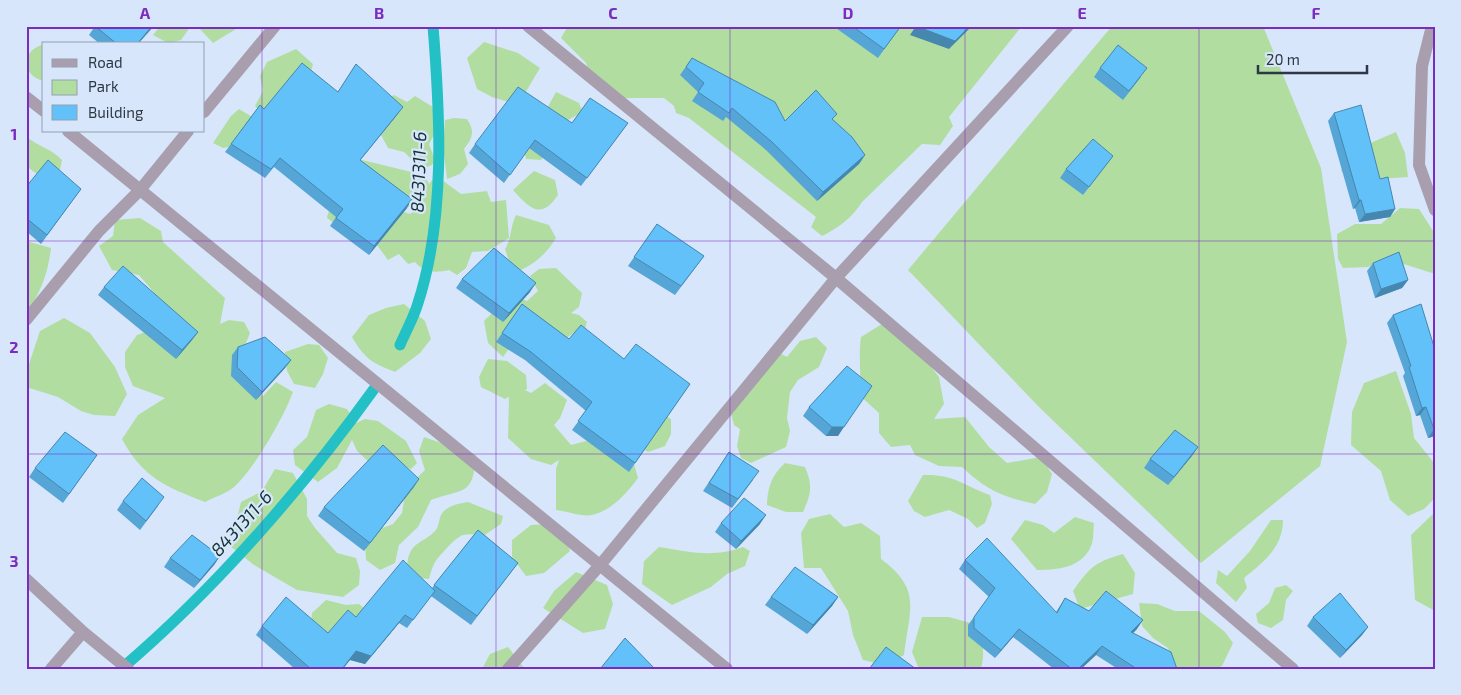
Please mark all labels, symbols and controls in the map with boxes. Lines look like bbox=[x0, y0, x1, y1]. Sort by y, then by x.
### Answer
text: A bbox=[140, 3, 151, 22]
text: B bbox=[374, 3, 384, 22]
text: C bbox=[608, 3, 618, 22]
text: D bbox=[843, 3, 854, 22]
text: E bbox=[1077, 3, 1087, 22]
text: F bbox=[1312, 3, 1321, 22]
legend bbox=[42, 42, 205, 132]
scale bar bbox=[1258, 42, 1367, 74]
text: 20 m bbox=[1266, 50, 1300, 68]
text: Road bbox=[88, 53, 123, 71]
text: Park bbox=[88, 77, 119, 95]
text: Building bbox=[88, 103, 144, 121]
text: 1 bbox=[11, 124, 17, 143]
water label: 8431311-6 bbox=[406, 131, 430, 213]
text: 2 bbox=[9, 337, 19, 356]
water label: 8431311-6 bbox=[206, 485, 276, 561]
text: 3 bbox=[9, 551, 19, 570]

